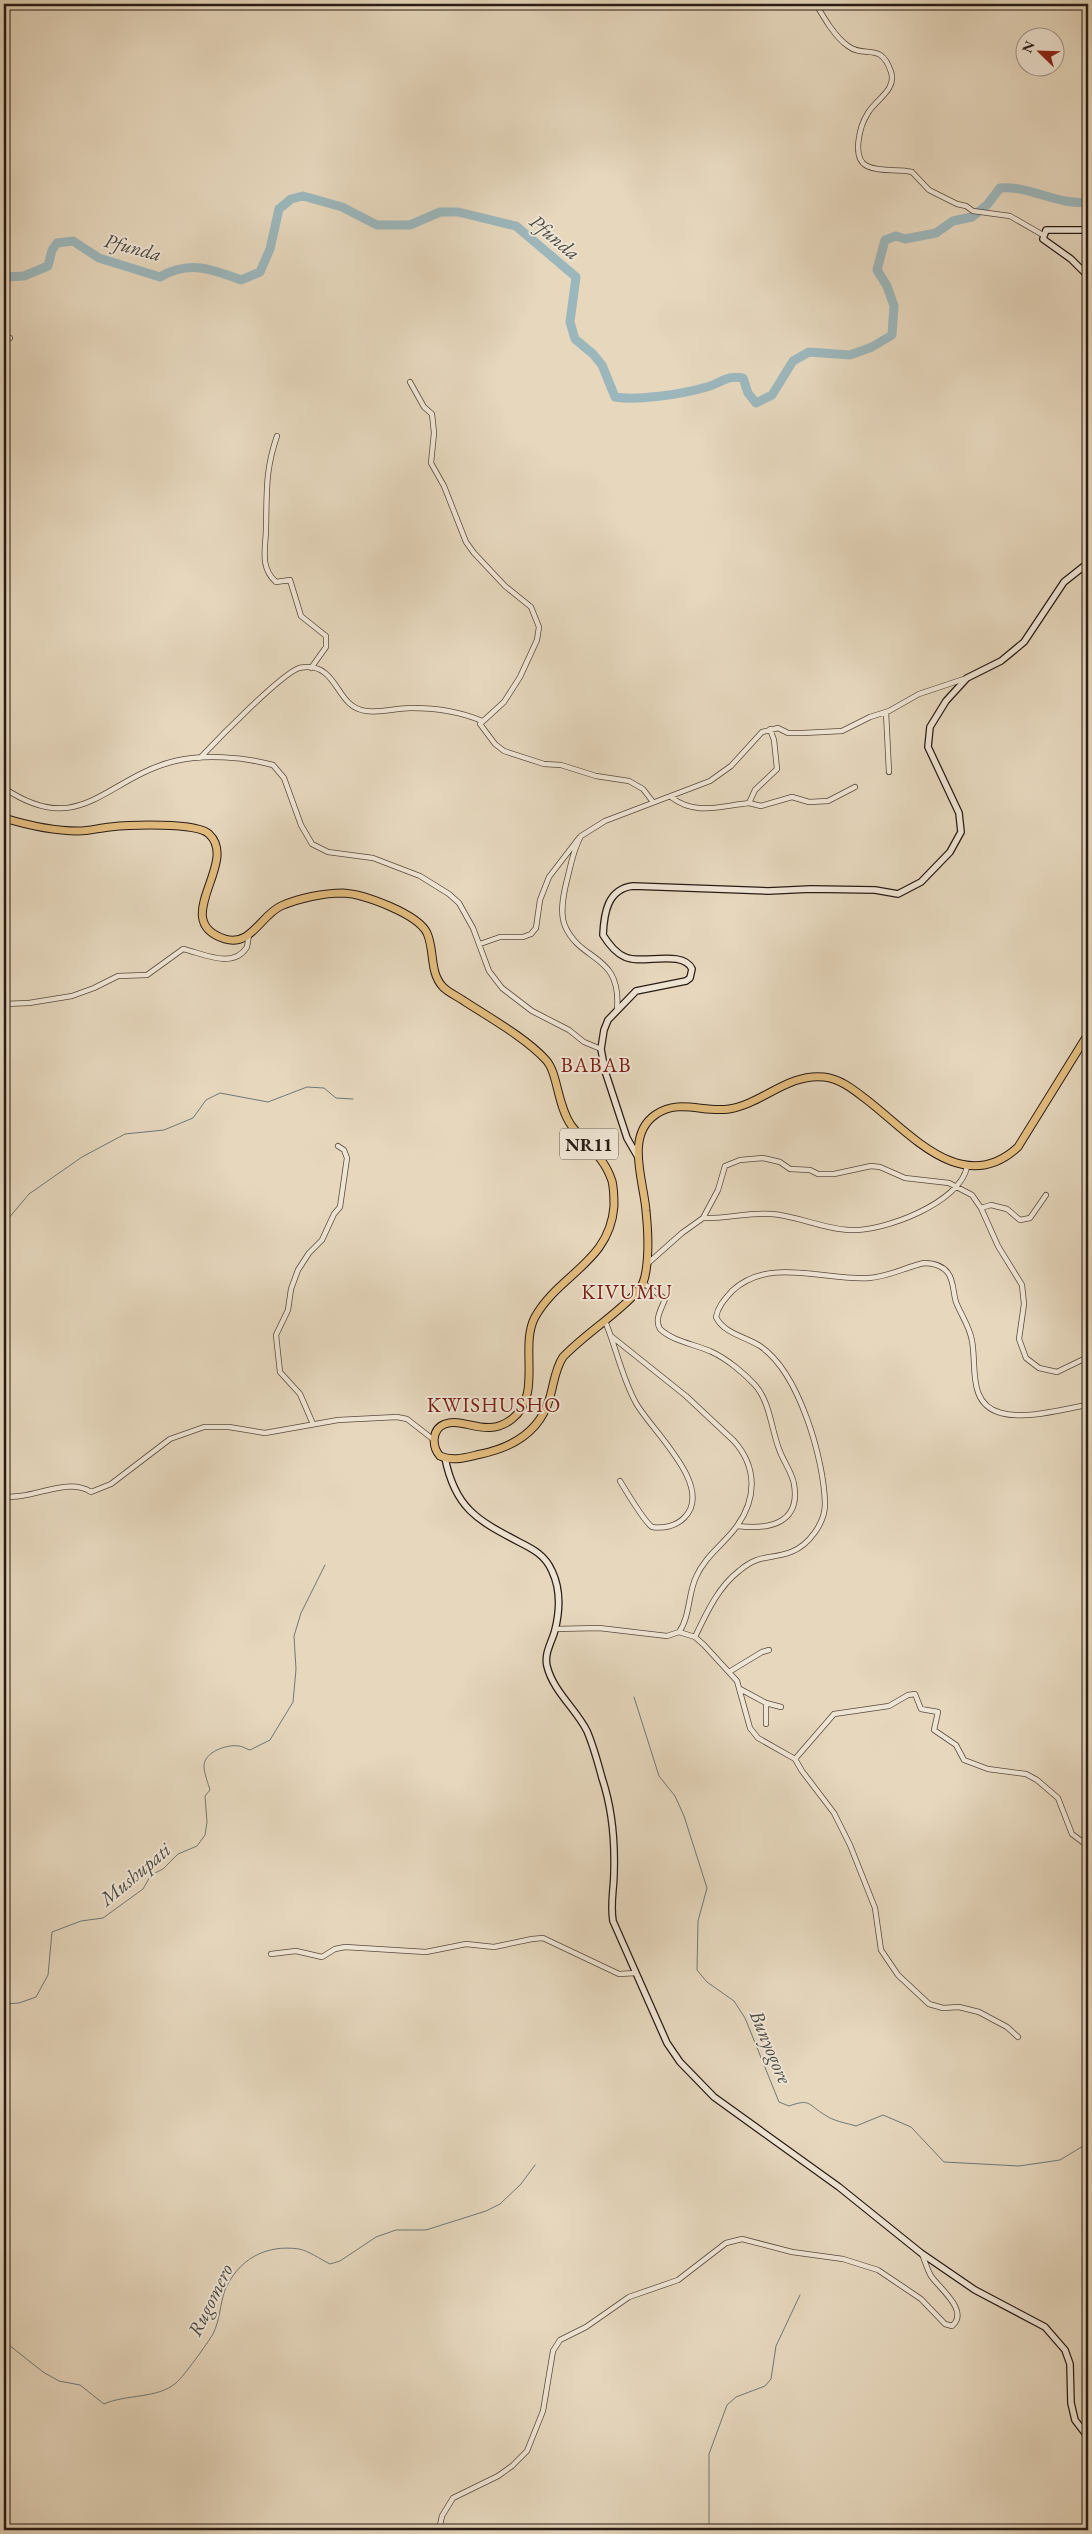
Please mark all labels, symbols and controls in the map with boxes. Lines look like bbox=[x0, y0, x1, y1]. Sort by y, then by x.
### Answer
north arrow bbox=[1014, 28, 1064, 78]
text: N bbox=[1018, 38, 1039, 56]
water label: Pfunda bbox=[524, 208, 586, 266]
water label: Pfunda bbox=[101, 227, 165, 267]
district label: BABAB bbox=[560, 1051, 632, 1078]
road number: NR11 bbox=[560, 1128, 618, 1160]
district label: KIVUMU bbox=[581, 1278, 673, 1305]
district label: KWISHUSHO bbox=[427, 1391, 561, 1418]
water label: Mushupati bbox=[93, 1836, 177, 1912]
water label: Bunyogore bbox=[744, 2005, 798, 2088]
water label: Rugomero bbox=[181, 2259, 239, 2341]

